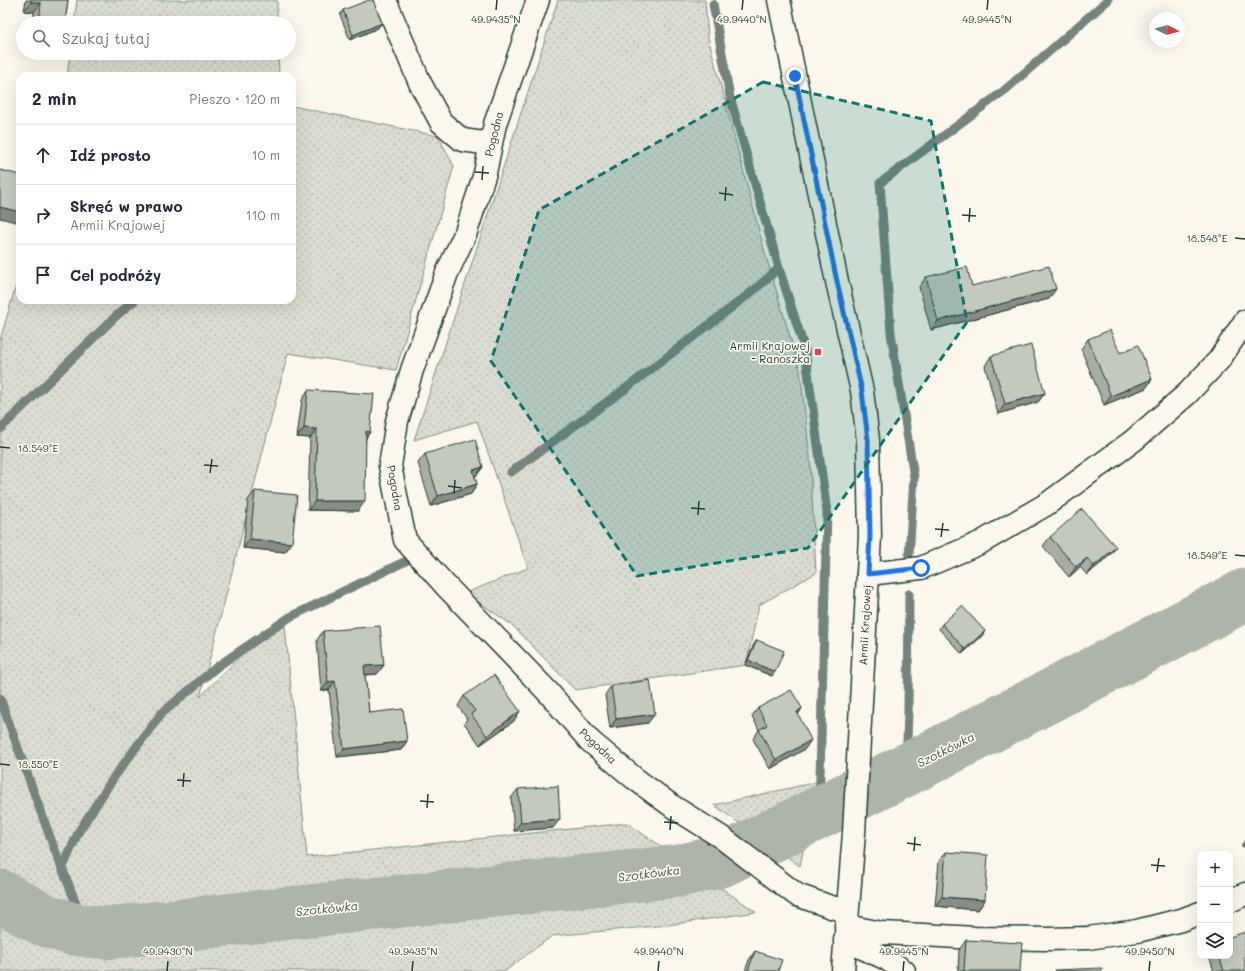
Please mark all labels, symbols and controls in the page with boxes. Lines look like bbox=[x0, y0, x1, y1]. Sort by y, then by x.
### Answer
text: 49.9435°N bbox=[471, 12, 521, 26]
text: 49.9440°N bbox=[717, 12, 767, 26]
text: 49.9445°N bbox=[962, 12, 1012, 26]
north arrow bbox=[1149, 12, 1185, 48]
search box bbox=[16, 16, 296, 60]
icon: search bbox=[30, 27, 52, 49]
text: Szukaj tutaj bbox=[62, 28, 150, 48]
route end bbox=[786, 67, 804, 85]
text: 2 min bbox=[32, 87, 77, 109]
text: Pieszo · 120 m bbox=[189, 90, 280, 107]
street label: Pogodna bbox=[481, 110, 506, 158]
icon: ahead bbox=[32, 144, 54, 166]
text: Idź prosto bbox=[70, 145, 151, 165]
text: 10 m bbox=[252, 146, 280, 163]
text: Skręć w prawo bbox=[70, 196, 183, 216]
icon: right bbox=[32, 204, 54, 226]
text: 110 m bbox=[246, 206, 280, 223]
text: Armii Krajowej bbox=[70, 216, 165, 233]
text: 18.548°E bbox=[1187, 231, 1228, 245]
icon: arrive bbox=[32, 264, 54, 286]
text: Cel podróży bbox=[70, 265, 161, 285]
place label: Armii Krajowej - Ranoszka bbox=[730, 338, 810, 366]
marker: Armii Krajowej - Ranoszka bbox=[813, 347, 823, 357]
text: 18.549°E bbox=[18, 441, 59, 455]
street label: Pogodna bbox=[384, 464, 407, 512]
text: 18.549°E bbox=[1187, 548, 1228, 562]
route start bbox=[912, 559, 930, 577]
street label: Armii Krajowej bbox=[855, 584, 874, 666]
street label: Pogodna bbox=[576, 724, 620, 767]
water label: Szotkówka bbox=[914, 728, 977, 770]
text: 18.550°E bbox=[18, 757, 59, 771]
map controls bbox=[1197, 851, 1233, 959]
button: + bbox=[1197, 851, 1233, 887]
water label: Szotkówka bbox=[617, 861, 681, 885]
button: − bbox=[1197, 887, 1233, 923]
water label: Szotkówka bbox=[295, 897, 359, 919]
button: layers bbox=[1197, 923, 1233, 959]
text: 49.9430°N bbox=[143, 944, 193, 958]
text: 49.9435°N bbox=[388, 944, 438, 958]
text: 49.9440°N bbox=[634, 944, 684, 958]
text: 49.9445°N bbox=[879, 944, 929, 958]
text: 49.9450°N bbox=[1125, 944, 1175, 958]

